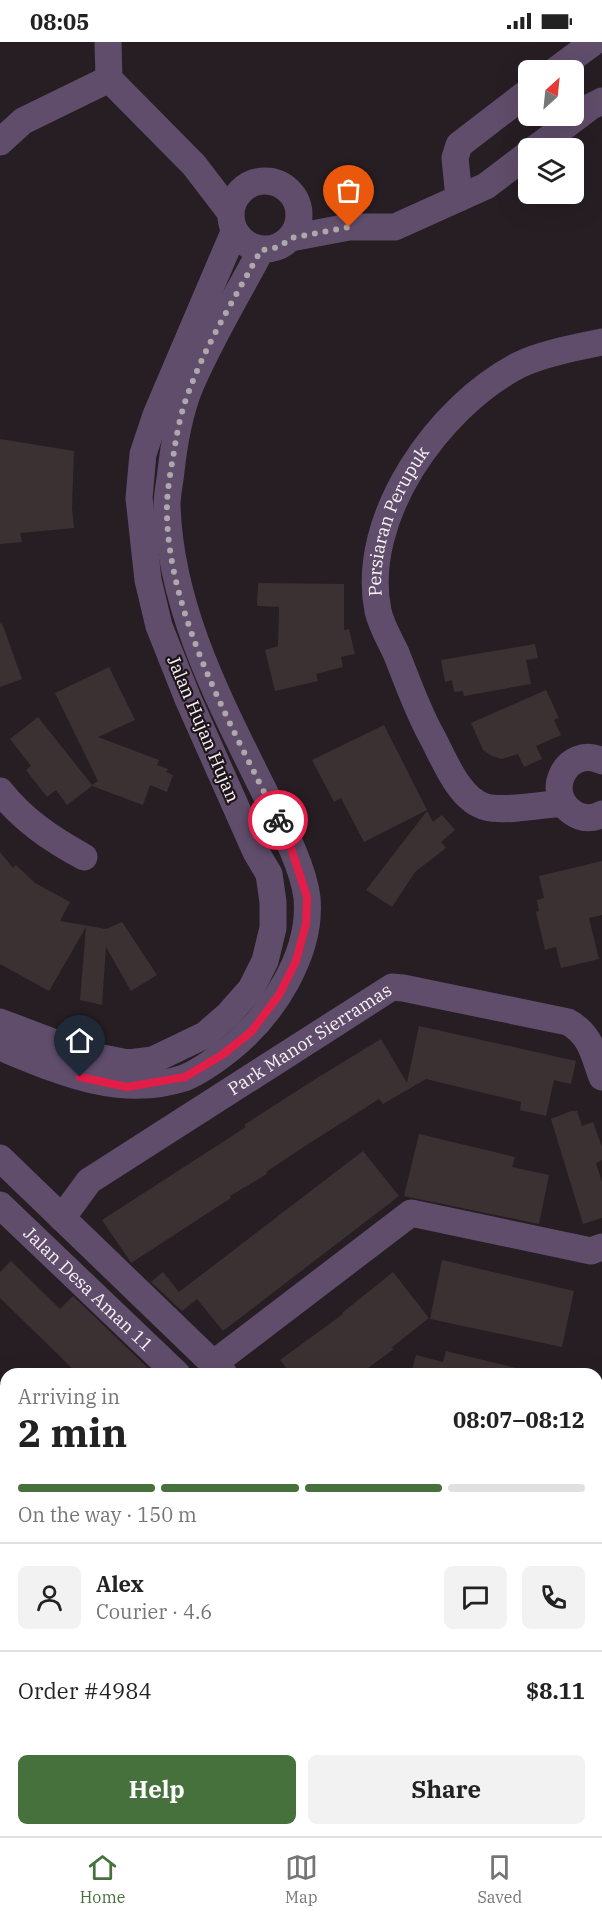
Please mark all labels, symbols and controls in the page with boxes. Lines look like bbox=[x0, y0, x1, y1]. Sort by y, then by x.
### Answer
text: 08:05 bbox=[30, 7, 89, 36]
north arrow bbox=[518, 60, 584, 126]
map controls bbox=[518, 60, 584, 204]
button: layers bbox=[518, 138, 584, 204]
pin bbox=[323, 165, 374, 227]
icon: bag bbox=[332, 174, 365, 207]
street label: Persiaran Perupuk bbox=[363, 441, 434, 597]
street label: Jalan Hujan Hujan bbox=[162, 652, 245, 806]
courier bbox=[248, 790, 308, 850]
icon: bike bbox=[262, 804, 295, 837]
street label: Park Manor Sierramas bbox=[223, 978, 396, 1100]
pin bbox=[54, 1015, 105, 1077]
icon: home bbox=[63, 1024, 96, 1057]
street label: Jalan Desa Aman 11 bbox=[19, 1222, 158, 1356]
text: Arriving in bbox=[18, 1383, 120, 1410]
text: 08:07–08:12 bbox=[453, 1405, 585, 1434]
text: 2 min bbox=[18, 1407, 127, 1458]
text: On the way · 150 m bbox=[18, 1501, 197, 1528]
button: person bbox=[18, 1566, 81, 1629]
button: chat bbox=[444, 1566, 507, 1629]
button: phone bbox=[522, 1566, 585, 1629]
text: Alex bbox=[96, 1569, 144, 1598]
text: Courier · 4.6 bbox=[96, 1598, 212, 1625]
text: Order #4984 bbox=[18, 1676, 152, 1705]
text: $8.11 bbox=[526, 1676, 585, 1705]
button: Help bbox=[18, 1755, 296, 1824]
button: Share bbox=[308, 1755, 585, 1824]
tab: Home bbox=[80, 1851, 125, 1907]
tab: Map bbox=[285, 1851, 318, 1907]
tab: Saved bbox=[477, 1851, 522, 1907]

